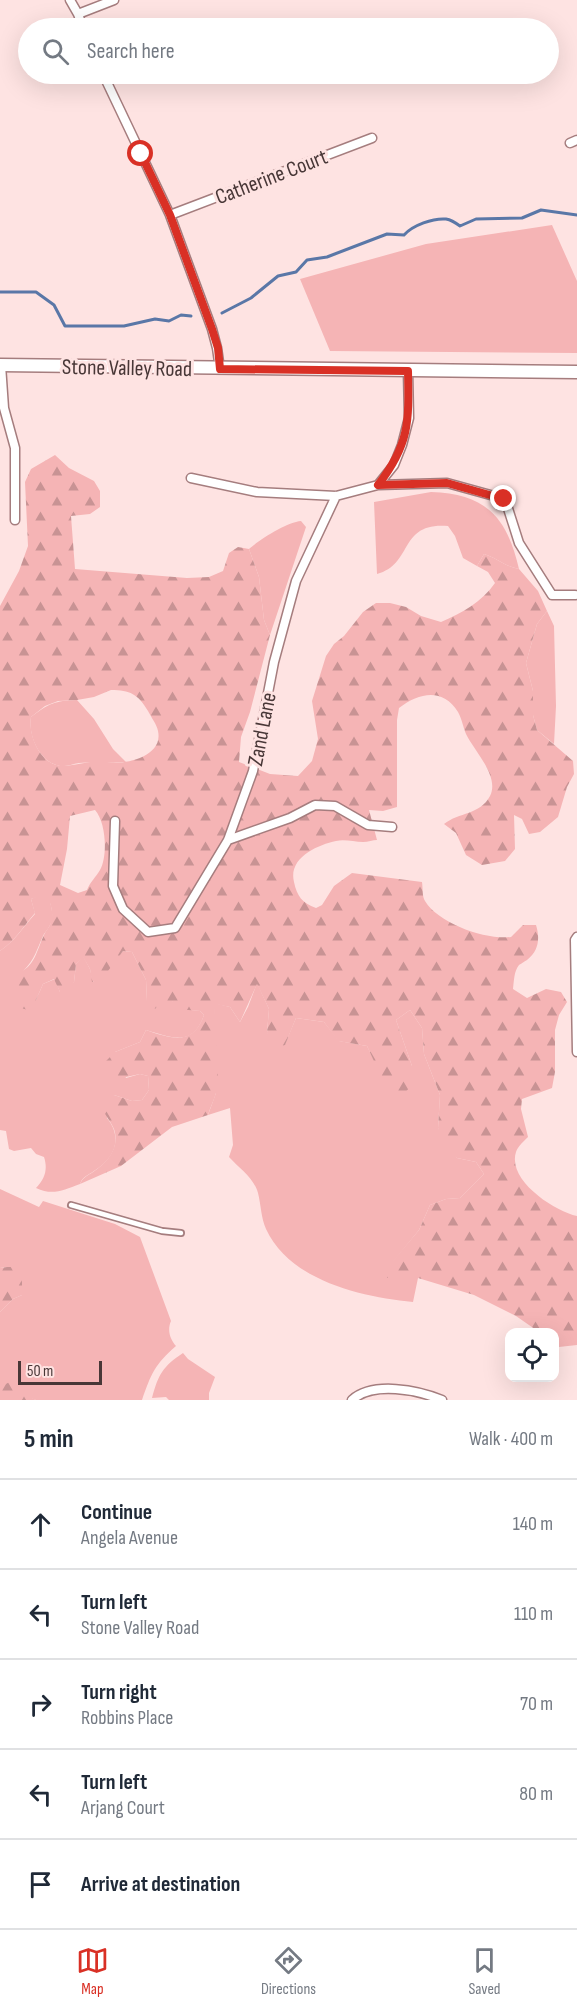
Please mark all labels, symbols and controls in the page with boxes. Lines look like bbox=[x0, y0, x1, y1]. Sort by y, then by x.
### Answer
search box bbox=[18, 18, 559, 84]
icon: search bbox=[39, 35, 72, 68]
text: Search here bbox=[87, 38, 174, 65]
route start bbox=[127, 140, 153, 166]
street label: Catherine Court bbox=[212, 144, 332, 211]
street label: Stone Valley Road bbox=[62, 354, 192, 383]
route end bbox=[490, 485, 516, 511]
street label: Zand Lane bbox=[242, 690, 283, 768]
map controls bbox=[505, 1328, 559, 1382]
button: locate bbox=[505, 1328, 559, 1382]
scale bar bbox=[18, 1358, 102, 1386]
text: 50 m bbox=[27, 1362, 53, 1381]
text: 5 min bbox=[24, 1424, 74, 1455]
text: Walk · 400 m bbox=[469, 1427, 553, 1451]
text: Continue bbox=[81, 1499, 152, 1526]
icon: ahead bbox=[24, 1508, 57, 1541]
text: 140 m bbox=[513, 1512, 553, 1536]
text: Angela Avenue bbox=[81, 1526, 178, 1550]
text: Turn left bbox=[81, 1589, 147, 1616]
icon: left bbox=[24, 1598, 57, 1631]
text: 110 m bbox=[514, 1602, 553, 1626]
text: Stone Valley Road bbox=[81, 1616, 199, 1640]
text: Turn right bbox=[81, 1679, 157, 1706]
icon: right bbox=[24, 1688, 57, 1721]
text: 70 m bbox=[520, 1692, 553, 1716]
text: Robbins Place bbox=[81, 1706, 173, 1730]
text: Turn left bbox=[81, 1769, 147, 1796]
icon: left bbox=[24, 1778, 57, 1811]
text: 80 m bbox=[519, 1782, 553, 1806]
text: Arjang Court bbox=[81, 1796, 165, 1820]
icon: arrive bbox=[24, 1868, 57, 1901]
text: Arrive at destination bbox=[81, 1871, 240, 1898]
tab: Map bbox=[76, 1944, 109, 1999]
tab: Directions bbox=[261, 1944, 316, 1999]
tab: Saved bbox=[468, 1944, 501, 1999]

